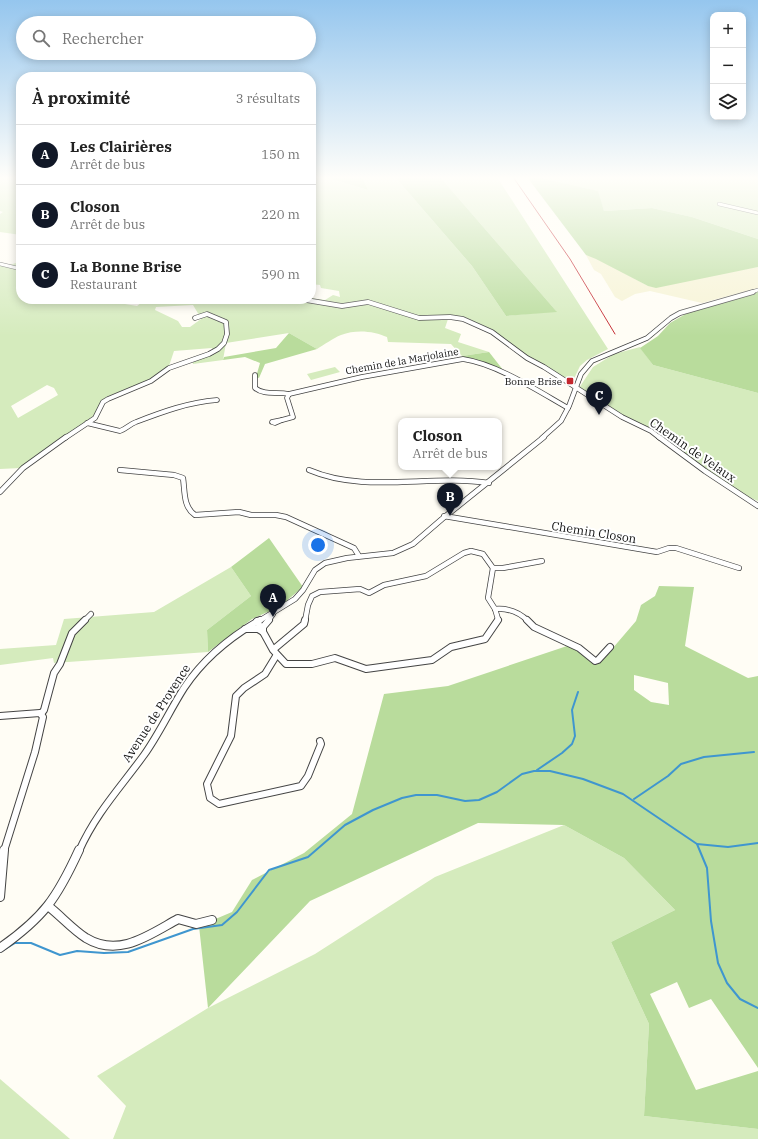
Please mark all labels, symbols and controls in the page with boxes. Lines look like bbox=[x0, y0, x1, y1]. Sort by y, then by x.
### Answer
map controls bbox=[710, 12, 746, 120]
button: + bbox=[710, 12, 746, 48]
search box bbox=[16, 16, 316, 60]
icon: search bbox=[30, 27, 52, 49]
text: Rechercher bbox=[62, 29, 143, 48]
button: − bbox=[710, 48, 746, 84]
button: layers bbox=[710, 84, 746, 120]
text: À proximité bbox=[32, 87, 130, 109]
text: 3 résultats bbox=[236, 90, 300, 107]
text: Les Clairières bbox=[70, 137, 172, 156]
text: A bbox=[40, 146, 50, 163]
text: 150 m bbox=[261, 146, 300, 163]
text: Arrêt de bus bbox=[70, 156, 145, 173]
text: Closon bbox=[70, 197, 120, 216]
text: B bbox=[40, 206, 50, 223]
text: 220 m bbox=[261, 206, 300, 223]
text: Arrêt de bus bbox=[70, 216, 145, 233]
text: La Bonne Brise bbox=[70, 257, 182, 276]
text: C bbox=[41, 266, 49, 283]
text: 590 m bbox=[261, 266, 300, 283]
text: Restaurant bbox=[70, 276, 137, 293]
street label: Chemin de la Marjolaine bbox=[344, 345, 460, 377]
place label: Bonne Brise bbox=[505, 375, 562, 388]
marker: Bonne Brise bbox=[565, 376, 575, 386]
pin: C bbox=[586, 382, 612, 415]
street label: Chemin de Velaux bbox=[647, 415, 739, 486]
popup bbox=[398, 418, 502, 470]
text: Closon bbox=[412, 426, 462, 445]
text: Arrêt de bus bbox=[412, 445, 488, 462]
pin: B bbox=[437, 483, 463, 516]
street label: Chemin Closon bbox=[550, 518, 638, 546]
your location bbox=[308, 535, 328, 555]
pin: A bbox=[260, 584, 286, 617]
street label: Avenue de Provence bbox=[119, 661, 193, 765]

